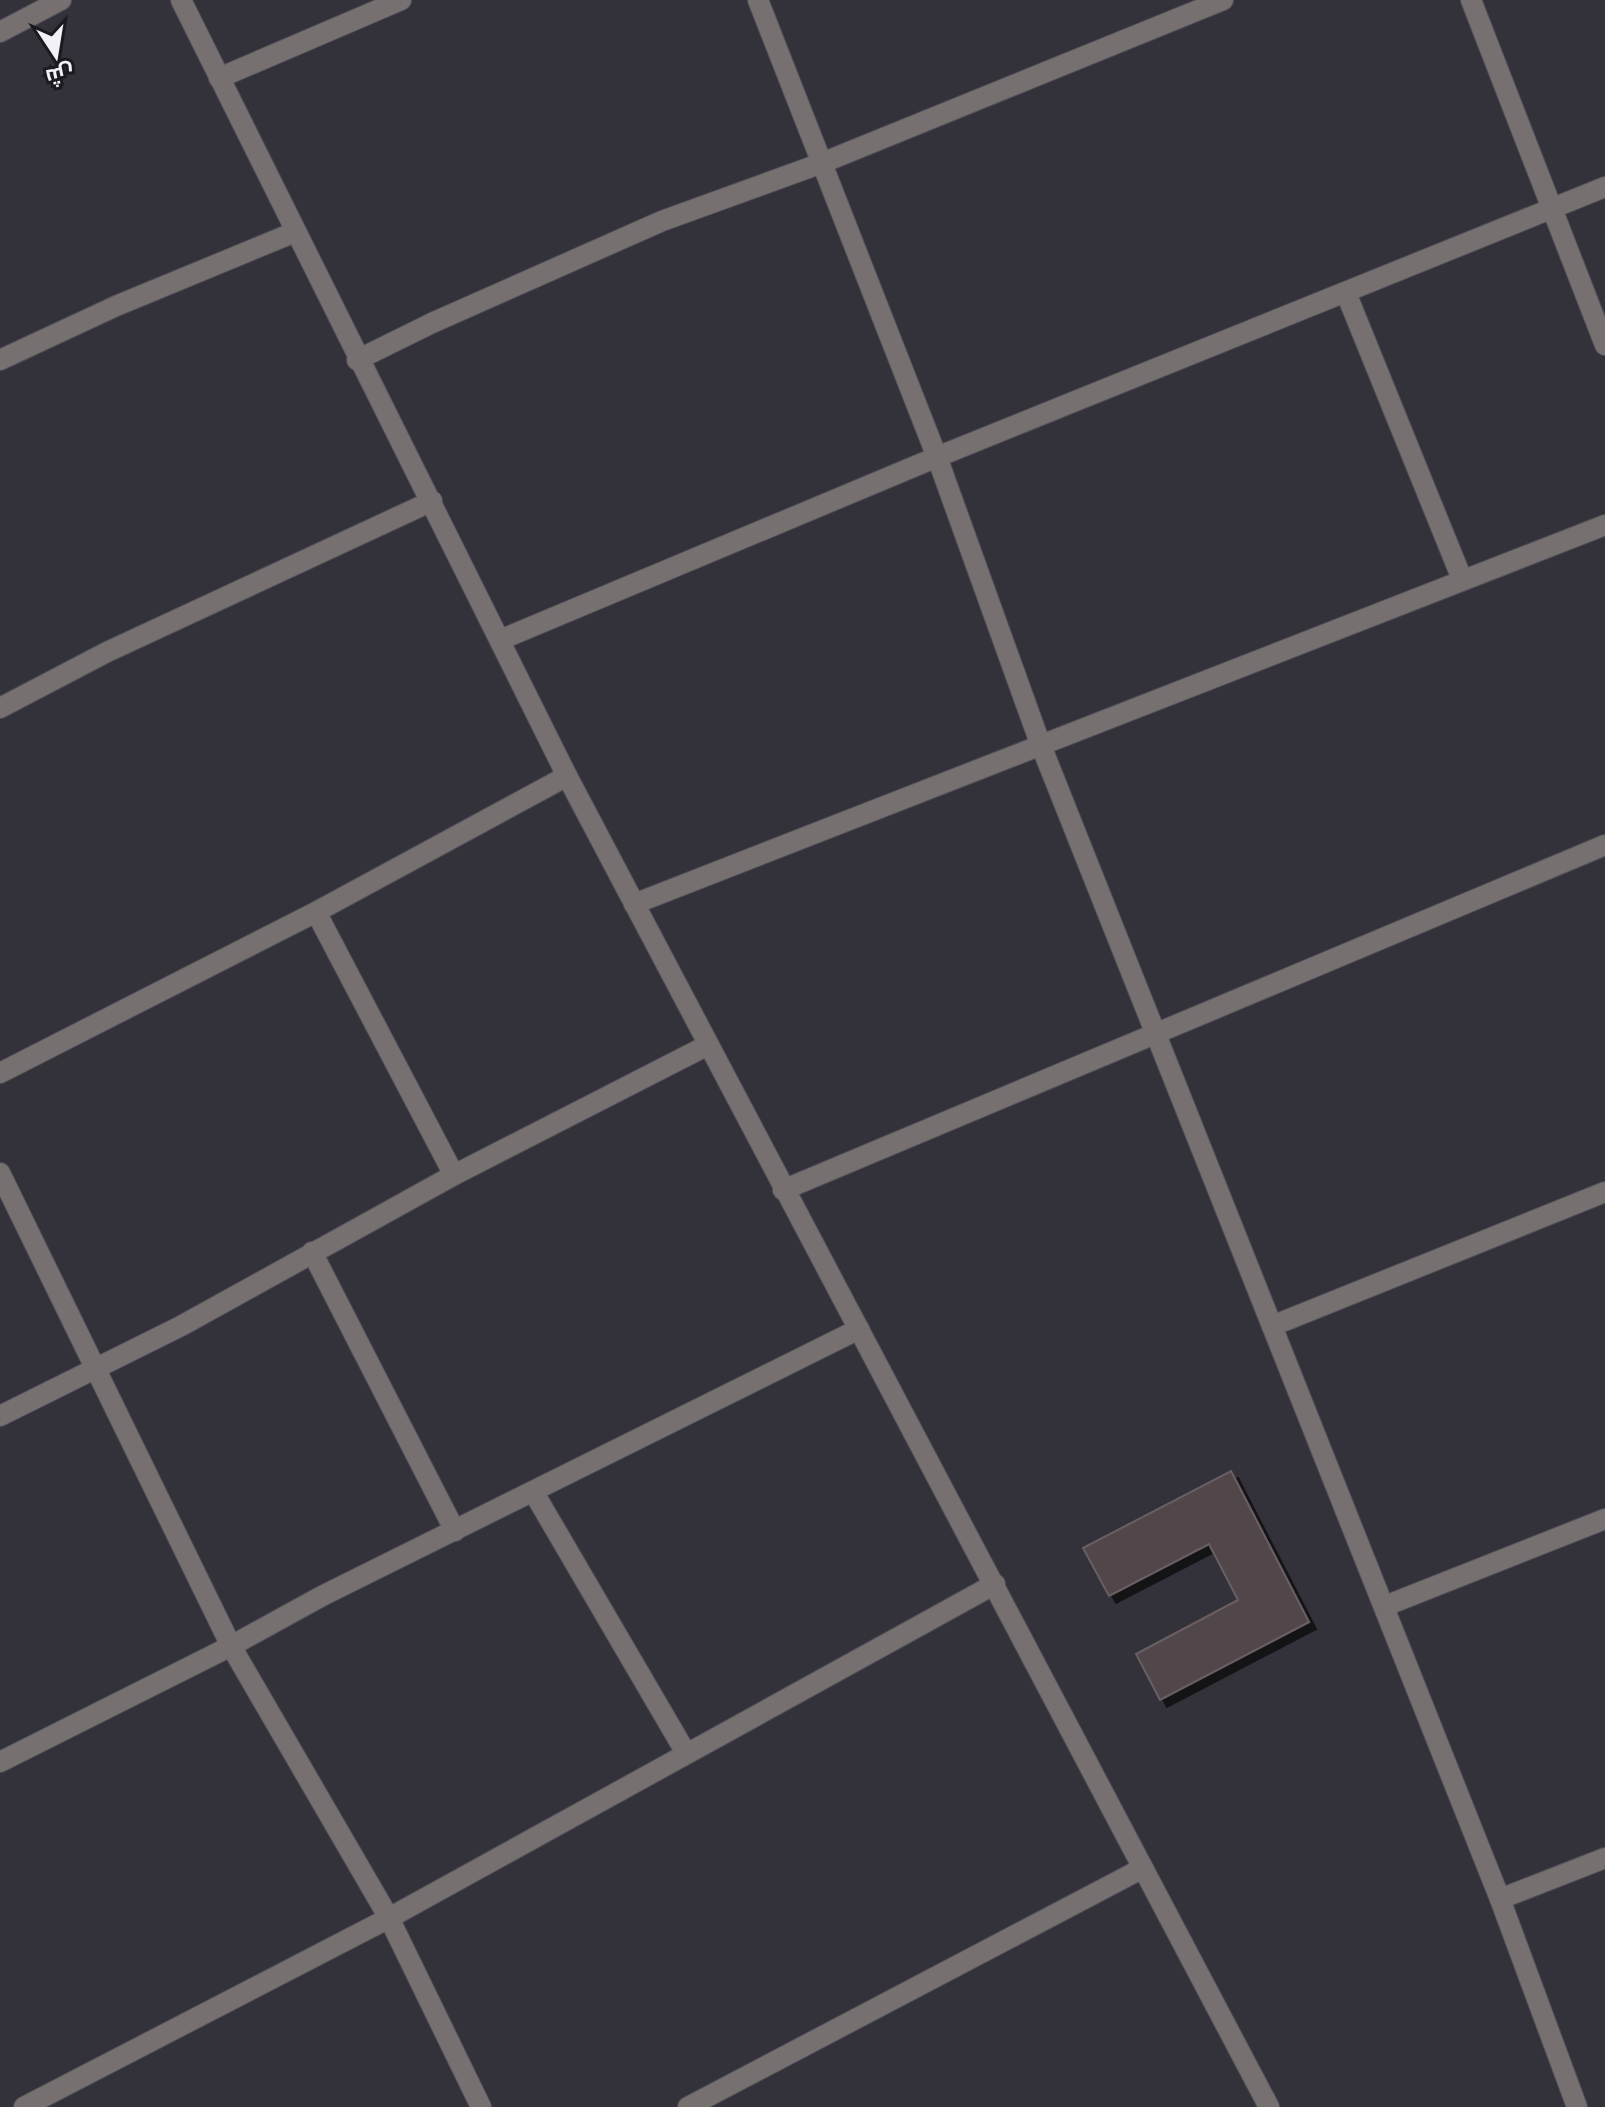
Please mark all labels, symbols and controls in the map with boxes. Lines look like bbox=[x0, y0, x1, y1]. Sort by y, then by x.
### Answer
north arrow bbox=[16, 16, 96, 96]
text: ش bbox=[43, 59, 77, 92]

